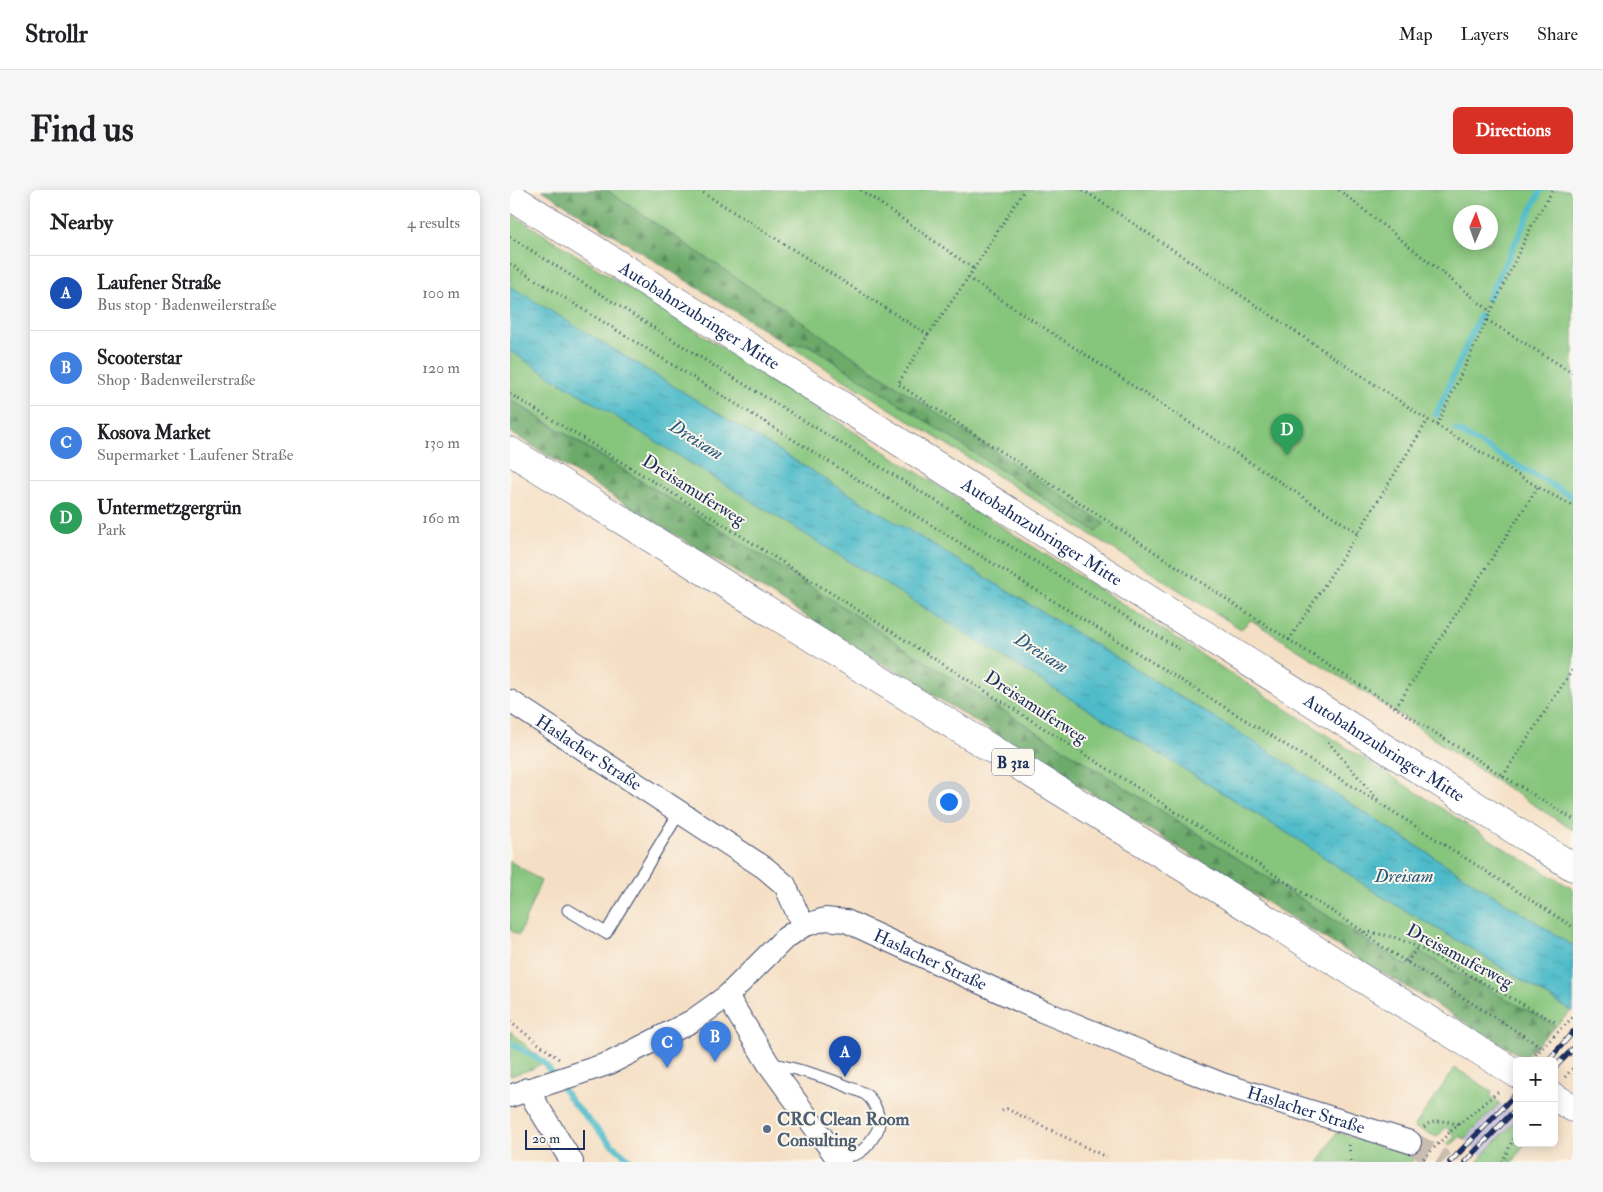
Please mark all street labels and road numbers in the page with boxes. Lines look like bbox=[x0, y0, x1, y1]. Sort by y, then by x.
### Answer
street label: Autobahnzubringer Mitte bbox=[614, 256, 784, 376]
street label: Dreisamuferweg bbox=[638, 449, 751, 532]
street label: Autobahnzubringer Mitte bbox=[956, 472, 1127, 592]
street label: Dreisamuferweg bbox=[980, 666, 1092, 750]
street label: Autobahnzubringer Mitte bbox=[1299, 688, 1469, 808]
street label: Haslacher Straße bbox=[531, 710, 646, 796]
road number: B 31a bbox=[992, 748, 1034, 776]
street label: Dreisamuferweg bbox=[1402, 919, 1518, 995]
street label: Haslacher Straße bbox=[870, 924, 991, 996]
street label: Haslacher Straße bbox=[1244, 1081, 1368, 1140]

